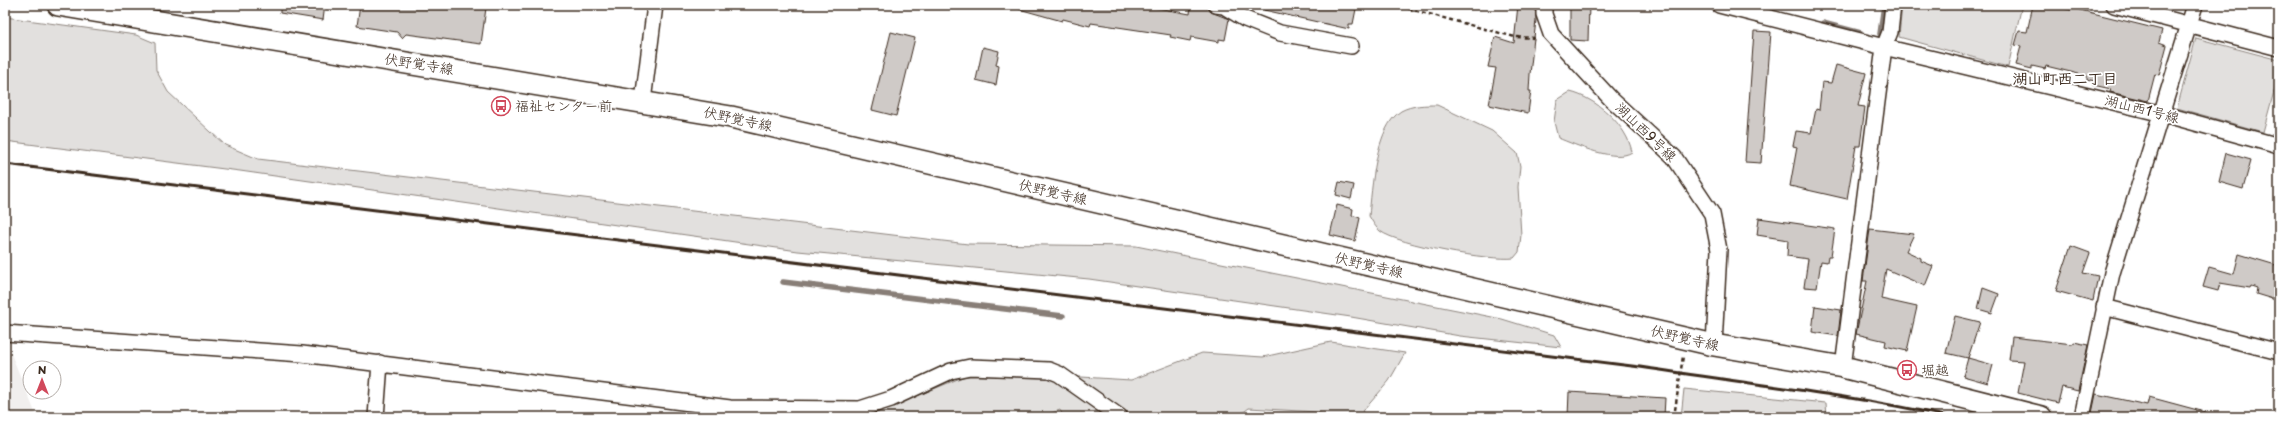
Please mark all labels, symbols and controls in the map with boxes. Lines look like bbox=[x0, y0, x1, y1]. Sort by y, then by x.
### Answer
street label: 伏野覚寺線 bbox=[383, 48, 455, 79]
district label: 湖山町西二丁目 bbox=[2012, 66, 2118, 89]
street label: 湖山西1号線 bbox=[2103, 89, 2182, 128]
bus stop icon: 福祉センター前 bbox=[490, 95, 512, 117]
place label: 福祉センター前 bbox=[515, 95, 612, 116]
street label: 湖山西9号線 bbox=[1611, 97, 1682, 166]
street label: 伏野覚寺線 bbox=[702, 101, 775, 136]
street label: 伏野覚寺線 bbox=[1017, 173, 1090, 210]
street label: 伏野覚寺線 bbox=[1333, 246, 1406, 283]
street label: 伏野覚寺線 bbox=[1649, 319, 1722, 356]
bus stop icon: 堀越 bbox=[1896, 359, 1918, 381]
place label: 堀越 bbox=[1921, 359, 1949, 380]
north arrow bbox=[22, 360, 62, 400]
text: N bbox=[38, 361, 47, 378]

